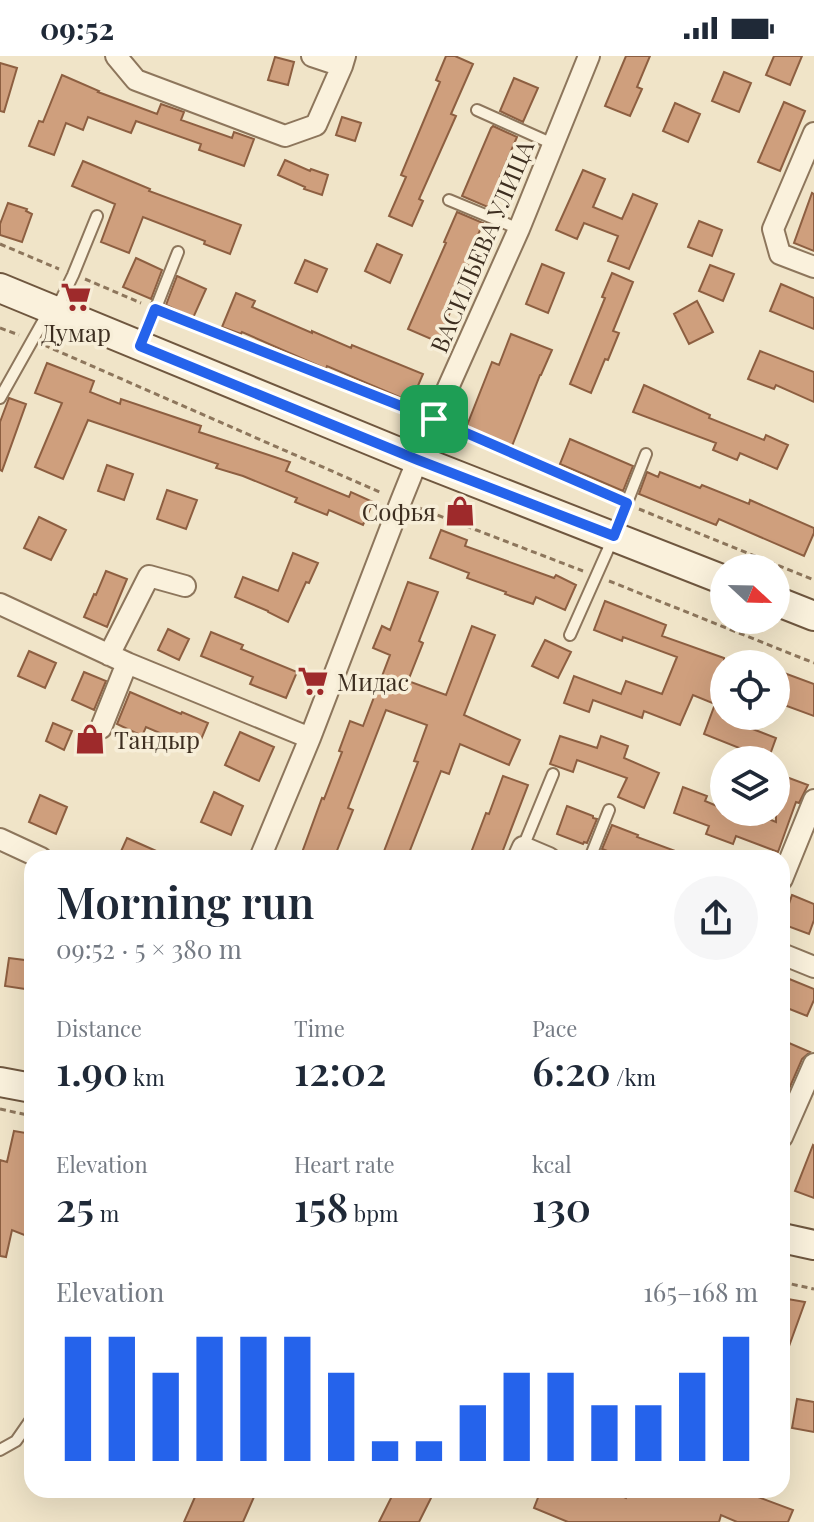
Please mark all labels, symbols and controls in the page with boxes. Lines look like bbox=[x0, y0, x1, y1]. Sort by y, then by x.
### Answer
text: 09:52 bbox=[40, 8, 114, 48]
street label: ВАСИЛЬЕВА УЛИЦА bbox=[422, 134, 541, 357]
supermarket icon: Думар bbox=[59, 280, 93, 314]
place label: Думар bbox=[41, 316, 111, 348]
pin bbox=[400, 385, 468, 453]
icon: arrive bbox=[412, 397, 456, 441]
shop icon: Софья bbox=[443, 494, 477, 528]
place label: Софья bbox=[362, 495, 436, 527]
north arrow bbox=[710, 554, 790, 634]
map controls bbox=[710, 554, 790, 826]
button: locate bbox=[710, 650, 790, 730]
supermarket icon: Мидас bbox=[296, 664, 330, 698]
place label: Мидас bbox=[337, 665, 409, 697]
shop icon: Тандыр bbox=[73, 722, 107, 756]
place label: Тандыр bbox=[114, 723, 200, 755]
button: layers bbox=[710, 746, 790, 826]
text: Morning run bbox=[56, 871, 314, 930]
button: share bbox=[674, 876, 758, 960]
text: 09:52 · 5 × 380 m bbox=[56, 931, 242, 966]
text: Distance bbox=[56, 1013, 142, 1043]
text: Time bbox=[294, 1013, 345, 1043]
text: Pace bbox=[532, 1013, 578, 1043]
text: 1.90 bbox=[56, 1043, 128, 1096]
text: 12:02 bbox=[294, 1043, 386, 1096]
text: 6:20 bbox=[532, 1043, 611, 1096]
text: km bbox=[128, 1062, 165, 1092]
text: /km bbox=[611, 1062, 656, 1092]
text: Elevation bbox=[56, 1149, 148, 1179]
text: Heart rate bbox=[294, 1149, 395, 1179]
text: kcal bbox=[532, 1149, 571, 1179]
text: 25 bbox=[56, 1179, 94, 1232]
text: 158 bbox=[294, 1179, 348, 1232]
text: 130 bbox=[532, 1179, 591, 1232]
text: m bbox=[94, 1198, 119, 1228]
text: bpm bbox=[348, 1198, 399, 1228]
text: Elevation bbox=[56, 1274, 164, 1309]
text: 165–168 m bbox=[643, 1274, 758, 1309]

